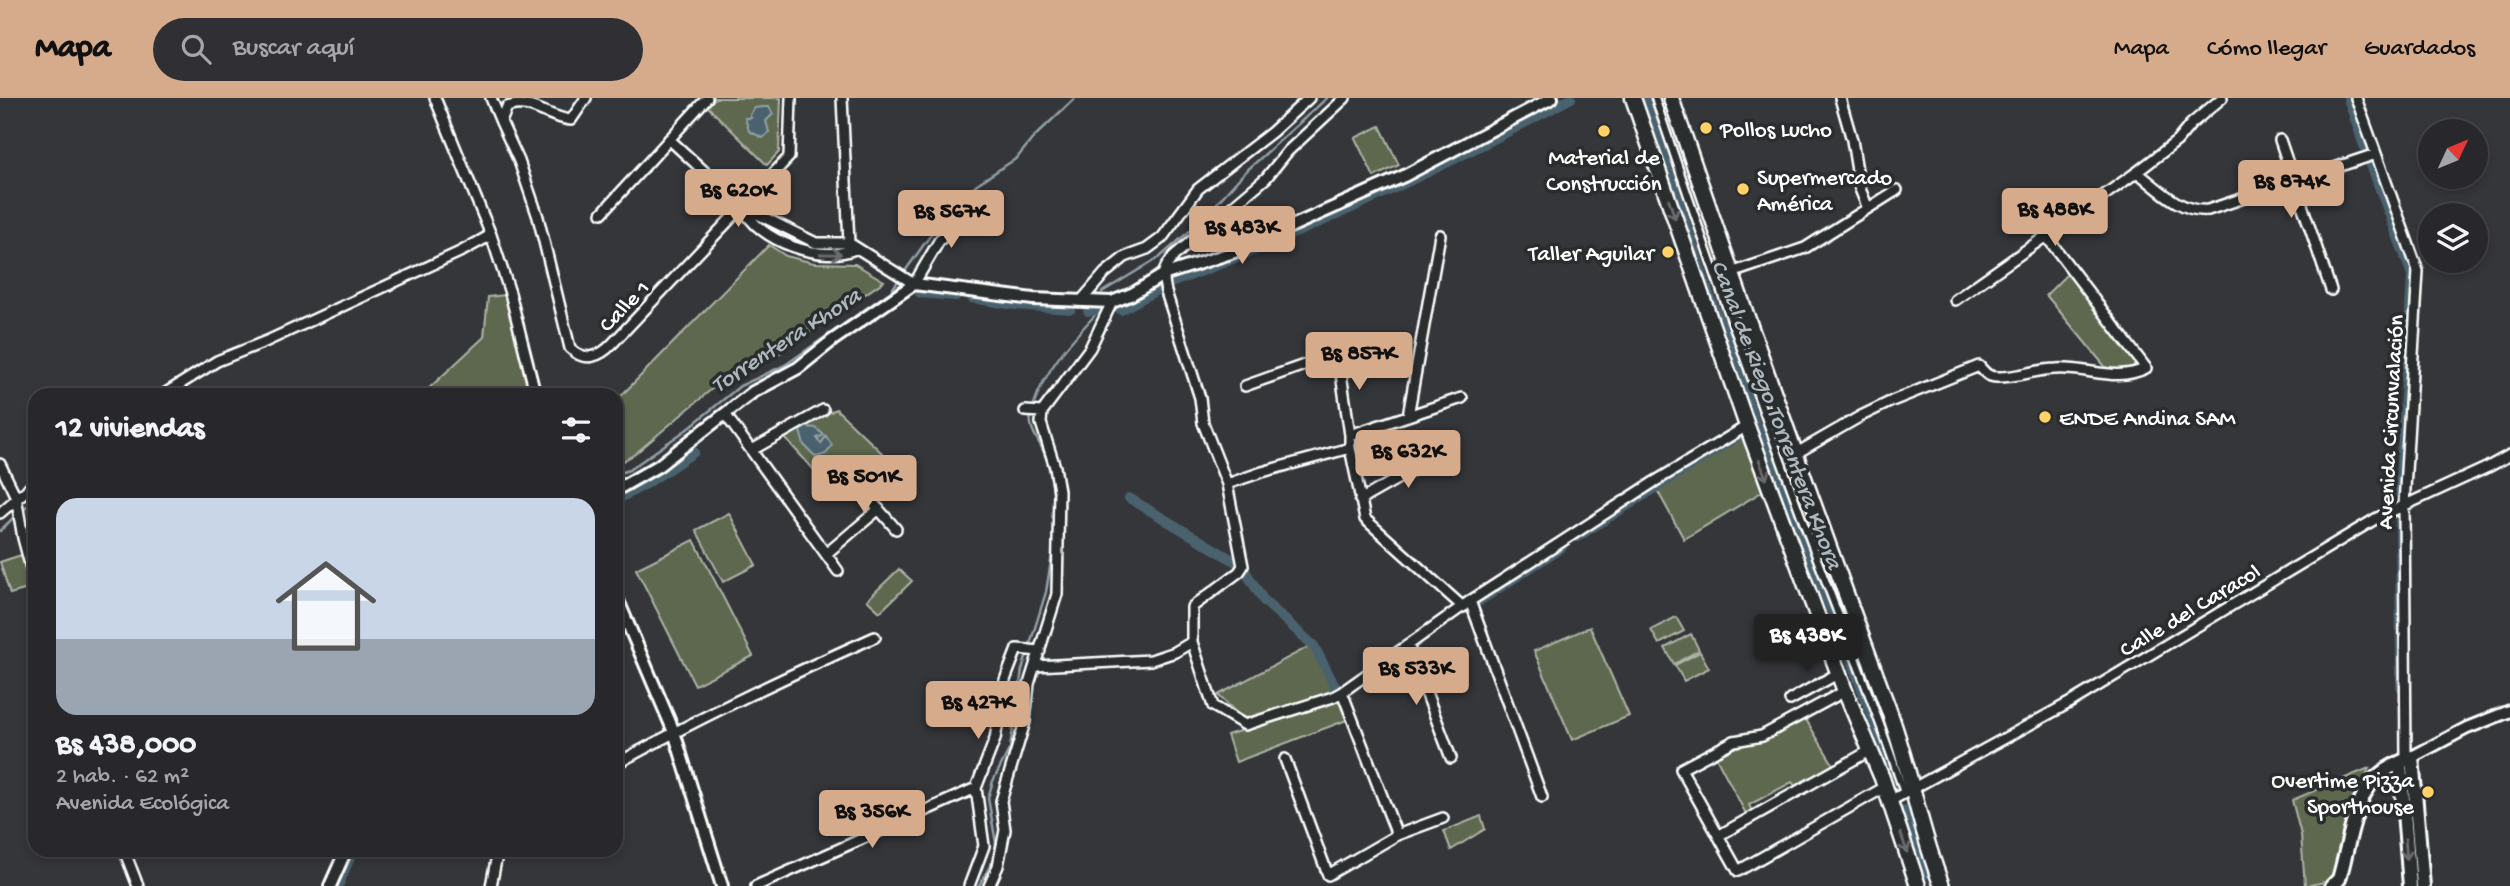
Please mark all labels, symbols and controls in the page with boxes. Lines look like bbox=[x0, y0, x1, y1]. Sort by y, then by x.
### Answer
search box bbox=[153, 18, 643, 81]
text: Mapa bbox=[35, 30, 111, 68]
icon: search bbox=[177, 30, 215, 68]
text: Buscar aquí bbox=[233, 34, 354, 65]
text: Mapa bbox=[2114, 35, 2169, 64]
text: Cómo llegar bbox=[2207, 35, 2326, 64]
text: Guardados bbox=[2364, 35, 2475, 64]
place label: Pollos Lucho bbox=[1719, 118, 1832, 145]
north arrow bbox=[2418, 119, 2488, 189]
map controls bbox=[2418, 119, 2488, 273]
marker: Pollos Lucho bbox=[1698, 120, 1714, 136]
marker: Material de Construcción bbox=[1596, 123, 1612, 139]
place label: Material de Construcción bbox=[1546, 146, 1662, 199]
pin: Bs 874K bbox=[2226, 160, 2356, 220]
place label: Supermercado América bbox=[1757, 166, 1892, 219]
text: Bs 874K bbox=[2254, 169, 2328, 196]
pin: Bs 620K bbox=[673, 170, 803, 229]
text: Bs 620K bbox=[701, 178, 775, 205]
marker: Supermercado América bbox=[1735, 181, 1751, 197]
pin: Bs 488K bbox=[1990, 188, 2120, 248]
pin: Bs 567K bbox=[886, 190, 1016, 250]
one-way arrow bbox=[1667, 197, 1679, 219]
text: Bs 488K bbox=[2018, 197, 2092, 224]
text: Bs 567K bbox=[914, 199, 988, 226]
button: layers bbox=[2418, 203, 2488, 273]
pin: Bs 483K bbox=[1177, 206, 1307, 266]
text: Bs 483K bbox=[1205, 215, 1279, 242]
place label: Taller Aguilar bbox=[1526, 242, 1656, 269]
marker: Taller Aguilar bbox=[1660, 244, 1676, 260]
one-way arrow bbox=[820, 247, 843, 261]
water label: Canal de Riego Torrentera Khora bbox=[1702, 257, 1848, 575]
street label: Calle 1 bbox=[594, 276, 657, 339]
water label: Torrentera Khora bbox=[707, 282, 869, 401]
street label: Avenida Circunvalación bbox=[2373, 314, 2412, 530]
pin: Bs 857K bbox=[1294, 332, 1424, 392]
text: Bs 857K bbox=[1322, 341, 1397, 368]
place label: ENDE Andina SAM bbox=[2059, 407, 2236, 434]
marker: ENDE Andina SAM bbox=[2037, 409, 2053, 425]
icon: filters bbox=[557, 411, 595, 449]
text: 12 viviendas bbox=[56, 413, 204, 448]
pin: Bs 632K bbox=[1343, 430, 1473, 490]
text: Bs 632K bbox=[1371, 439, 1445, 466]
pin: Bs 501K bbox=[799, 456, 929, 515]
one-way arrow bbox=[1758, 458, 1770, 480]
text: Bs 501K bbox=[828, 464, 900, 491]
icon: home bbox=[263, 543, 389, 669]
street label: Calle del Caracol bbox=[2115, 559, 2266, 665]
pin: Bs 438K bbox=[1742, 614, 1872, 674]
text: Bs 438K bbox=[1770, 623, 1844, 650]
pin: Bs 533K bbox=[1351, 648, 1481, 707]
text: Bs 533K bbox=[1379, 656, 1453, 683]
pin: Bs 427K bbox=[913, 682, 1043, 741]
text: Bs 427K bbox=[942, 690, 1014, 717]
text: Bs 438,000 bbox=[56, 729, 196, 764]
text: 2 hab. · 62 m² bbox=[56, 764, 189, 791]
place label: Overtime Pizza Sporthouse bbox=[2271, 769, 2415, 822]
marker: Overtime Pizza Sporthouse bbox=[2420, 784, 2436, 800]
pin: Bs 356K bbox=[807, 790, 937, 850]
text: Avenida Ecológica bbox=[56, 791, 229, 818]
text: Bs 356K bbox=[835, 799, 909, 826]
one-way arrow bbox=[1898, 832, 1911, 854]
one-way arrow bbox=[2400, 837, 2413, 860]

